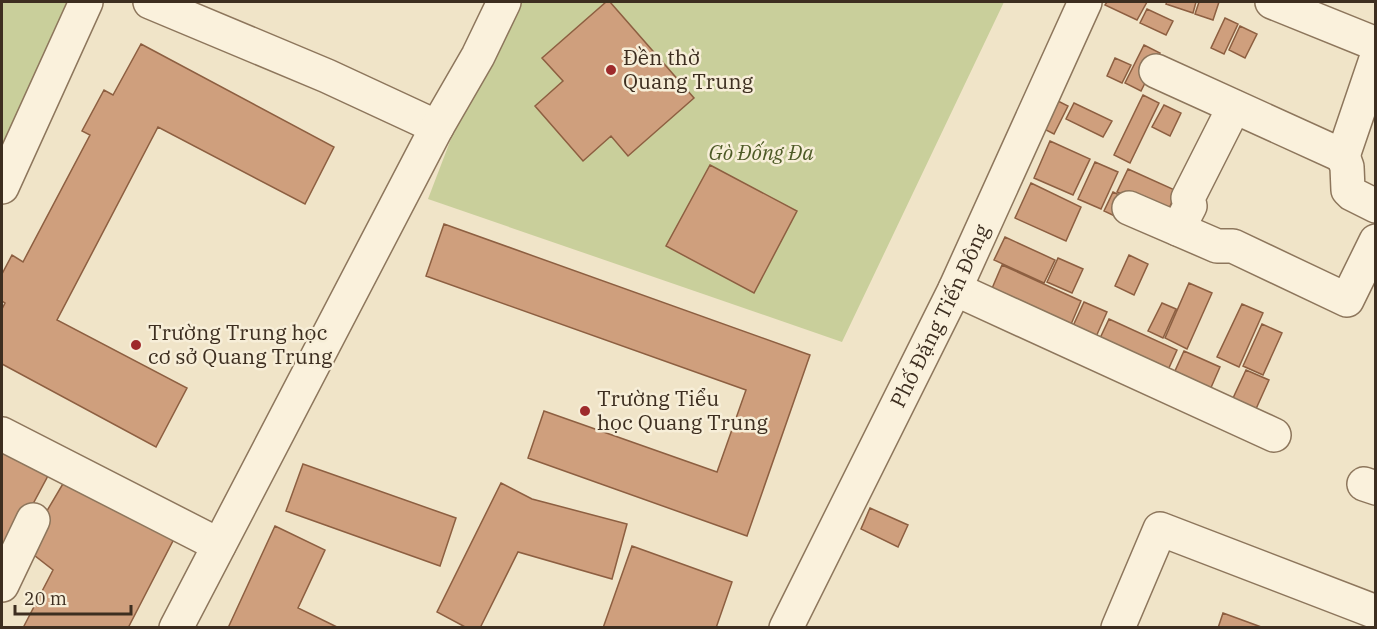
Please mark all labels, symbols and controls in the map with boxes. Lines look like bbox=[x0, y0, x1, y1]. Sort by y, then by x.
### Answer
place label: Đền thờ Quang Trung bbox=[623, 43, 754, 95]
marker: Đền thờ Quang Trung bbox=[604, 63, 618, 77]
park label: Gò Đống Đa bbox=[708, 138, 814, 166]
street label: Phố Đặng Tiến Đông bbox=[883, 219, 996, 412]
place label: Trường Trung học cơ sở Quang Trung bbox=[148, 318, 333, 370]
marker: Trường Trung học cơ sở Quang Trung bbox=[129, 338, 143, 352]
place label: Trường Tiểu học Quang Trung bbox=[597, 384, 769, 436]
marker: Trường Tiểu học Quang Trung bbox=[578, 404, 592, 418]
scale bar bbox=[15, 578, 130, 616]
text: 20 m bbox=[24, 587, 67, 610]

